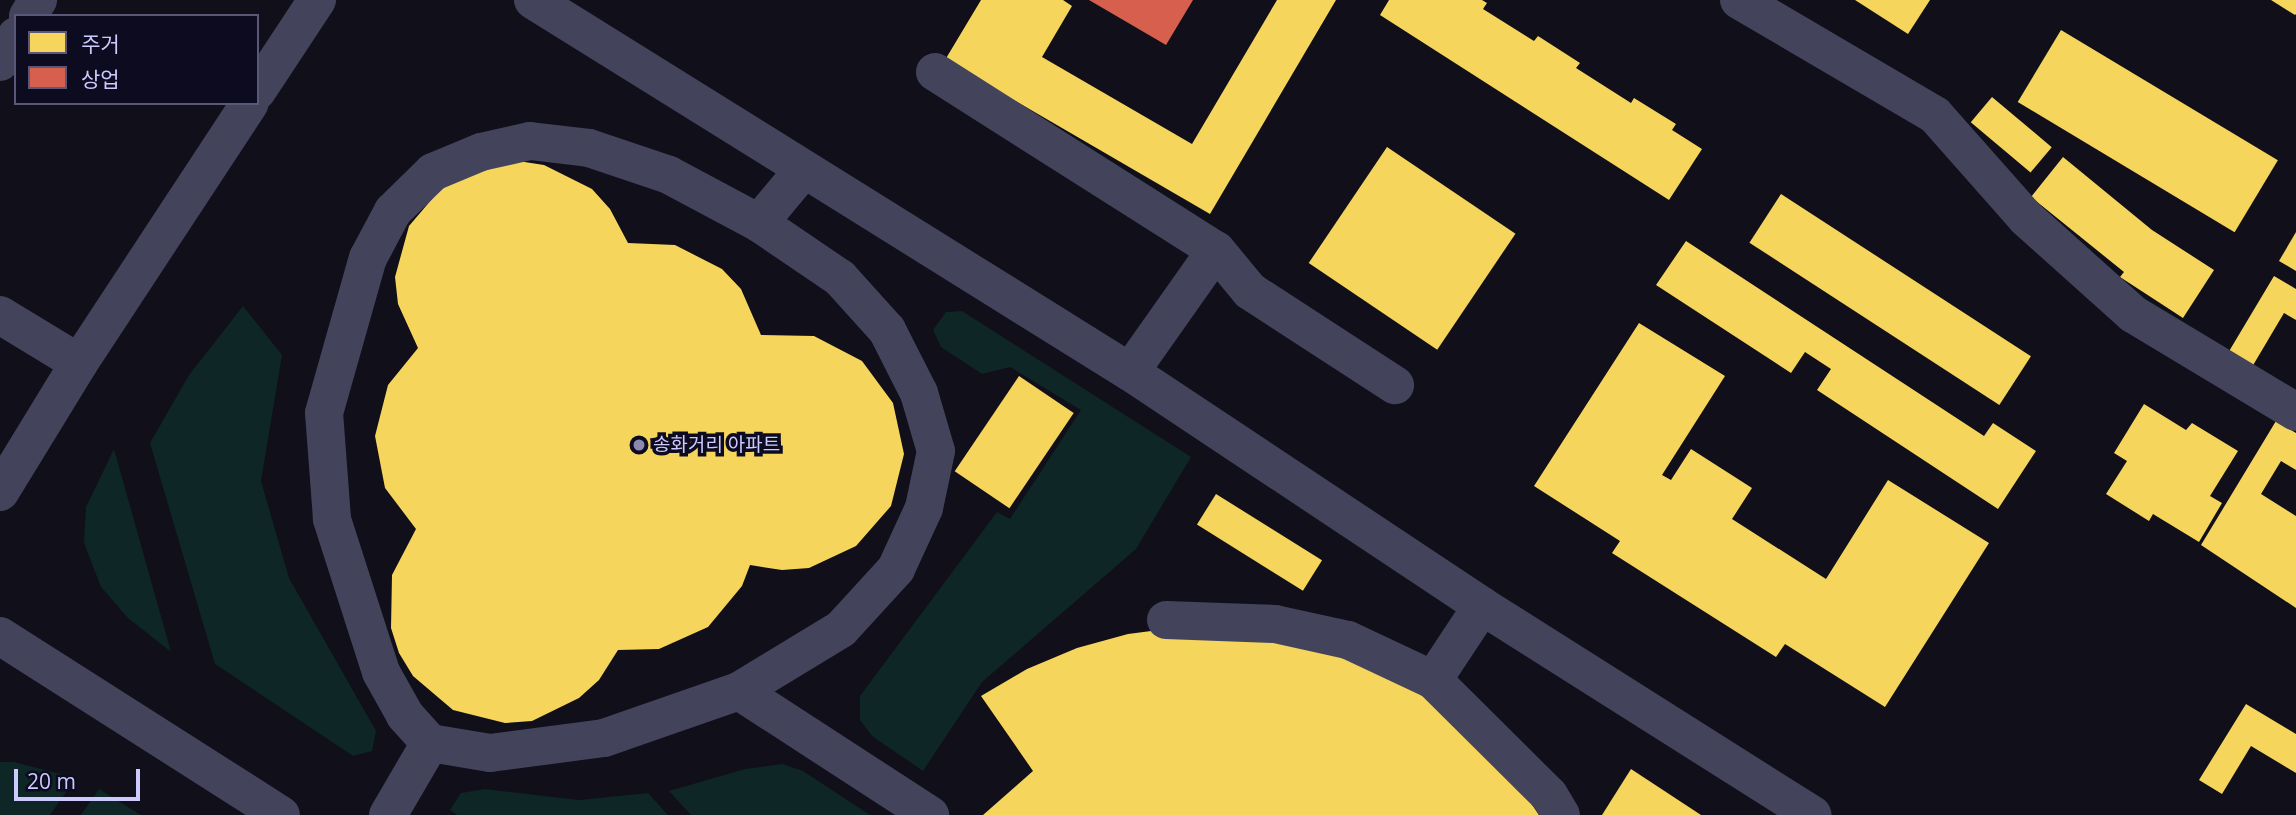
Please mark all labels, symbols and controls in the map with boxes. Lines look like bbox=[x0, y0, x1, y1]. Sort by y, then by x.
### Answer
legend bbox=[14, 14, 259, 105]
text: 주거 bbox=[81, 30, 120, 58]
text: 상업 bbox=[81, 65, 120, 93]
place label: 송화거리 아파트 bbox=[653, 434, 780, 456]
marker: 송화거리 아파트 bbox=[631, 437, 647, 453]
scale bar bbox=[18, 756, 144, 800]
text: 20 m bbox=[27, 767, 76, 795]

